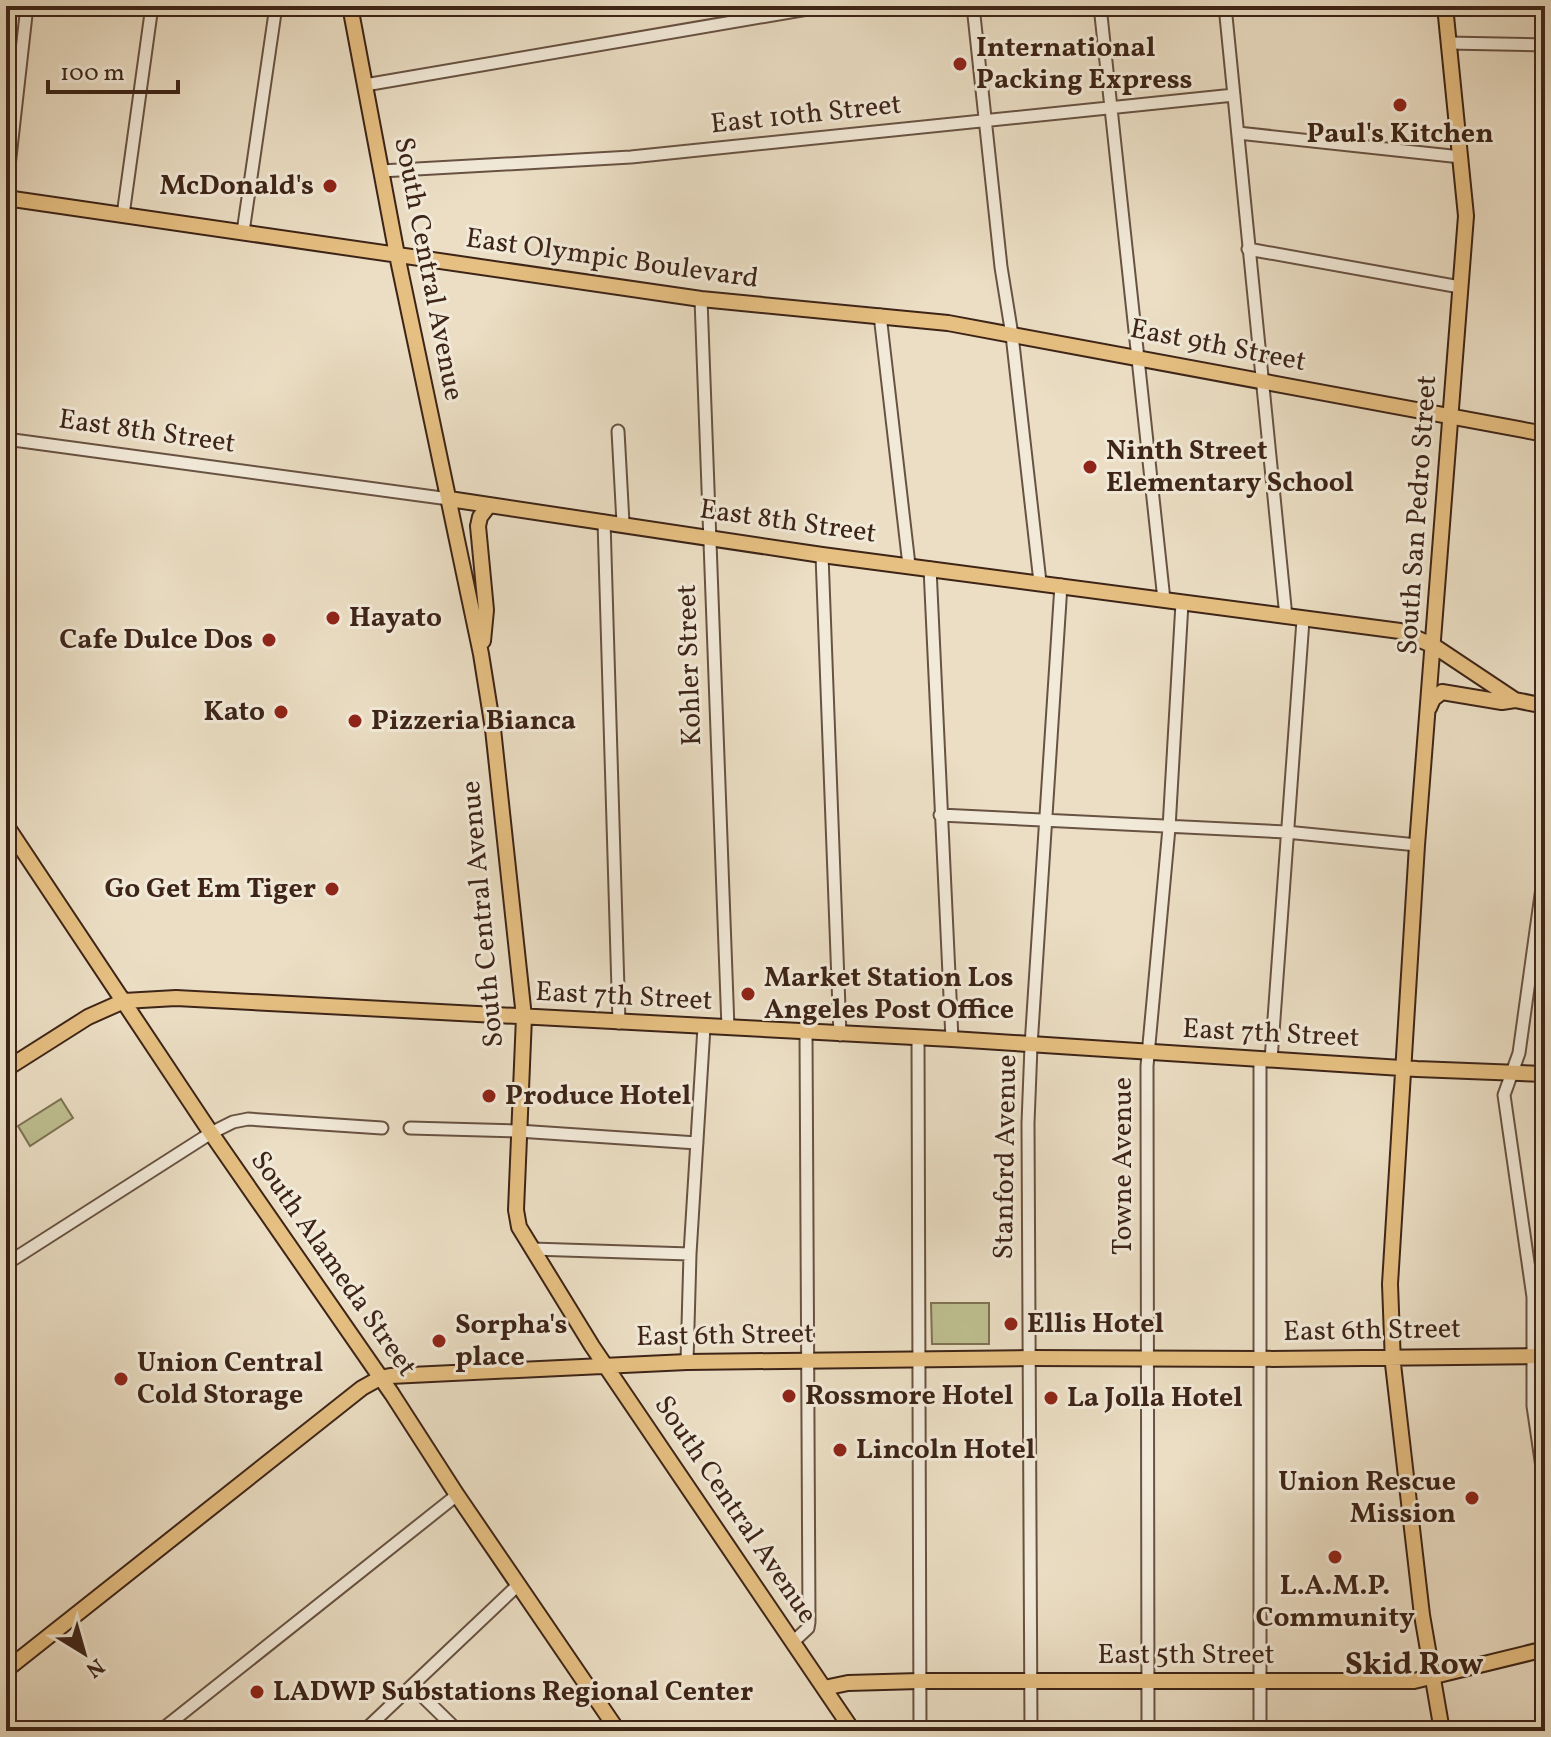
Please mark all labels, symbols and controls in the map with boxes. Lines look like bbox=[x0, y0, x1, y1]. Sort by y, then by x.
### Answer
place label: International Packing Express bbox=[976, 29, 1193, 100]
scale bar bbox=[48, 44, 178, 94]
marker: International Packing Express bbox=[951, 55, 969, 73]
text: 100 m bbox=[60, 57, 125, 91]
street label: East 10th Street bbox=[709, 86, 903, 144]
marker: Paul's Kitchen bbox=[1391, 96, 1409, 114]
place label: Paul's Kitchen bbox=[1306, 115, 1494, 154]
street label: South Central Avenue bbox=[383, 134, 473, 404]
place label: McDonald's bbox=[160, 167, 314, 206]
marker: McDonald's bbox=[321, 177, 339, 195]
street label: East Olympic Boulevard bbox=[463, 219, 761, 299]
street label: East 9th Street bbox=[1127, 310, 1309, 382]
street label: South San Pedro Street bbox=[1389, 374, 1447, 656]
street label: East 8th Street bbox=[56, 400, 238, 464]
place label: Ninth Street Elementary School bbox=[1106, 432, 1354, 503]
marker: Ninth Street Elementary School bbox=[1081, 458, 1099, 476]
street label: East 8th Street bbox=[697, 490, 879, 554]
street label: Kohler Street bbox=[668, 584, 712, 746]
place label: Hayato bbox=[349, 599, 442, 638]
marker: Hayato bbox=[324, 609, 342, 627]
place label: Cafe Dulce Dos bbox=[59, 621, 253, 660]
marker: Cafe Dulce Dos bbox=[260, 631, 278, 649]
place label: Kato bbox=[203, 693, 265, 732]
place label: Pizzeria Bianca bbox=[371, 702, 576, 741]
marker: Kato bbox=[272, 703, 290, 721]
marker: Pizzeria Bianca bbox=[346, 712, 364, 730]
street label: South Central Avenue bbox=[452, 779, 514, 1049]
place label: Go Get Em Tiger bbox=[104, 870, 316, 909]
marker: Go Get Em Tiger bbox=[323, 880, 341, 898]
place label: Market Station Los Angeles Post Office bbox=[764, 959, 1014, 1030]
street label: East 7th Street bbox=[534, 973, 714, 1021]
marker: Market Station Los Angeles Post Office bbox=[739, 985, 757, 1003]
street label: East 7th Street bbox=[1181, 1010, 1361, 1058]
street label: Stanford Avenue bbox=[985, 1054, 1027, 1260]
place label: Produce Hotel bbox=[505, 1077, 691, 1116]
street label: Towne Avenue bbox=[1104, 1077, 1143, 1255]
marker: Produce Hotel bbox=[480, 1087, 498, 1105]
street label: South Alameda Street bbox=[240, 1143, 426, 1385]
place label: Ellis Hotel bbox=[1027, 1305, 1164, 1344]
place label: Sorpha's place bbox=[455, 1306, 567, 1377]
street label: East 6th Street bbox=[1283, 1310, 1461, 1352]
street label: East 6th Street bbox=[636, 1315, 814, 1357]
marker: Ellis Hotel bbox=[1002, 1315, 1020, 1333]
marker: Sorpha's place bbox=[430, 1332, 448, 1350]
place label: Union Central Cold Storage bbox=[137, 1344, 323, 1415]
marker: Union Central Cold Storage bbox=[112, 1370, 130, 1388]
place label: Rossmore Hotel bbox=[805, 1377, 1013, 1416]
place label: La Jolla Hotel bbox=[1067, 1379, 1243, 1418]
marker: Rossmore Hotel bbox=[780, 1387, 798, 1405]
street label: South Central Avenue bbox=[644, 1388, 826, 1632]
marker: La Jolla Hotel bbox=[1042, 1389, 1060, 1407]
place label: Lincoln Hotel bbox=[856, 1431, 1035, 1470]
marker: Lincoln Hotel bbox=[831, 1441, 849, 1459]
place label: Union Rescue Mission bbox=[1278, 1463, 1456, 1534]
marker: Union Rescue Mission bbox=[1463, 1489, 1481, 1507]
marker: L.A.M.P. Community bbox=[1326, 1548, 1344, 1566]
place label: L.A.M.P. Community bbox=[1255, 1567, 1415, 1638]
north arrow bbox=[44, 1613, 124, 1693]
street label: East 5th Street bbox=[1097, 1636, 1275, 1675]
district label: Skid Row bbox=[1345, 1644, 1483, 1688]
text: N bbox=[79, 1650, 110, 1684]
place label: LADWP Substations Regional Center bbox=[273, 1673, 753, 1712]
marker: LADWP Substations Regional Center bbox=[248, 1683, 266, 1701]

